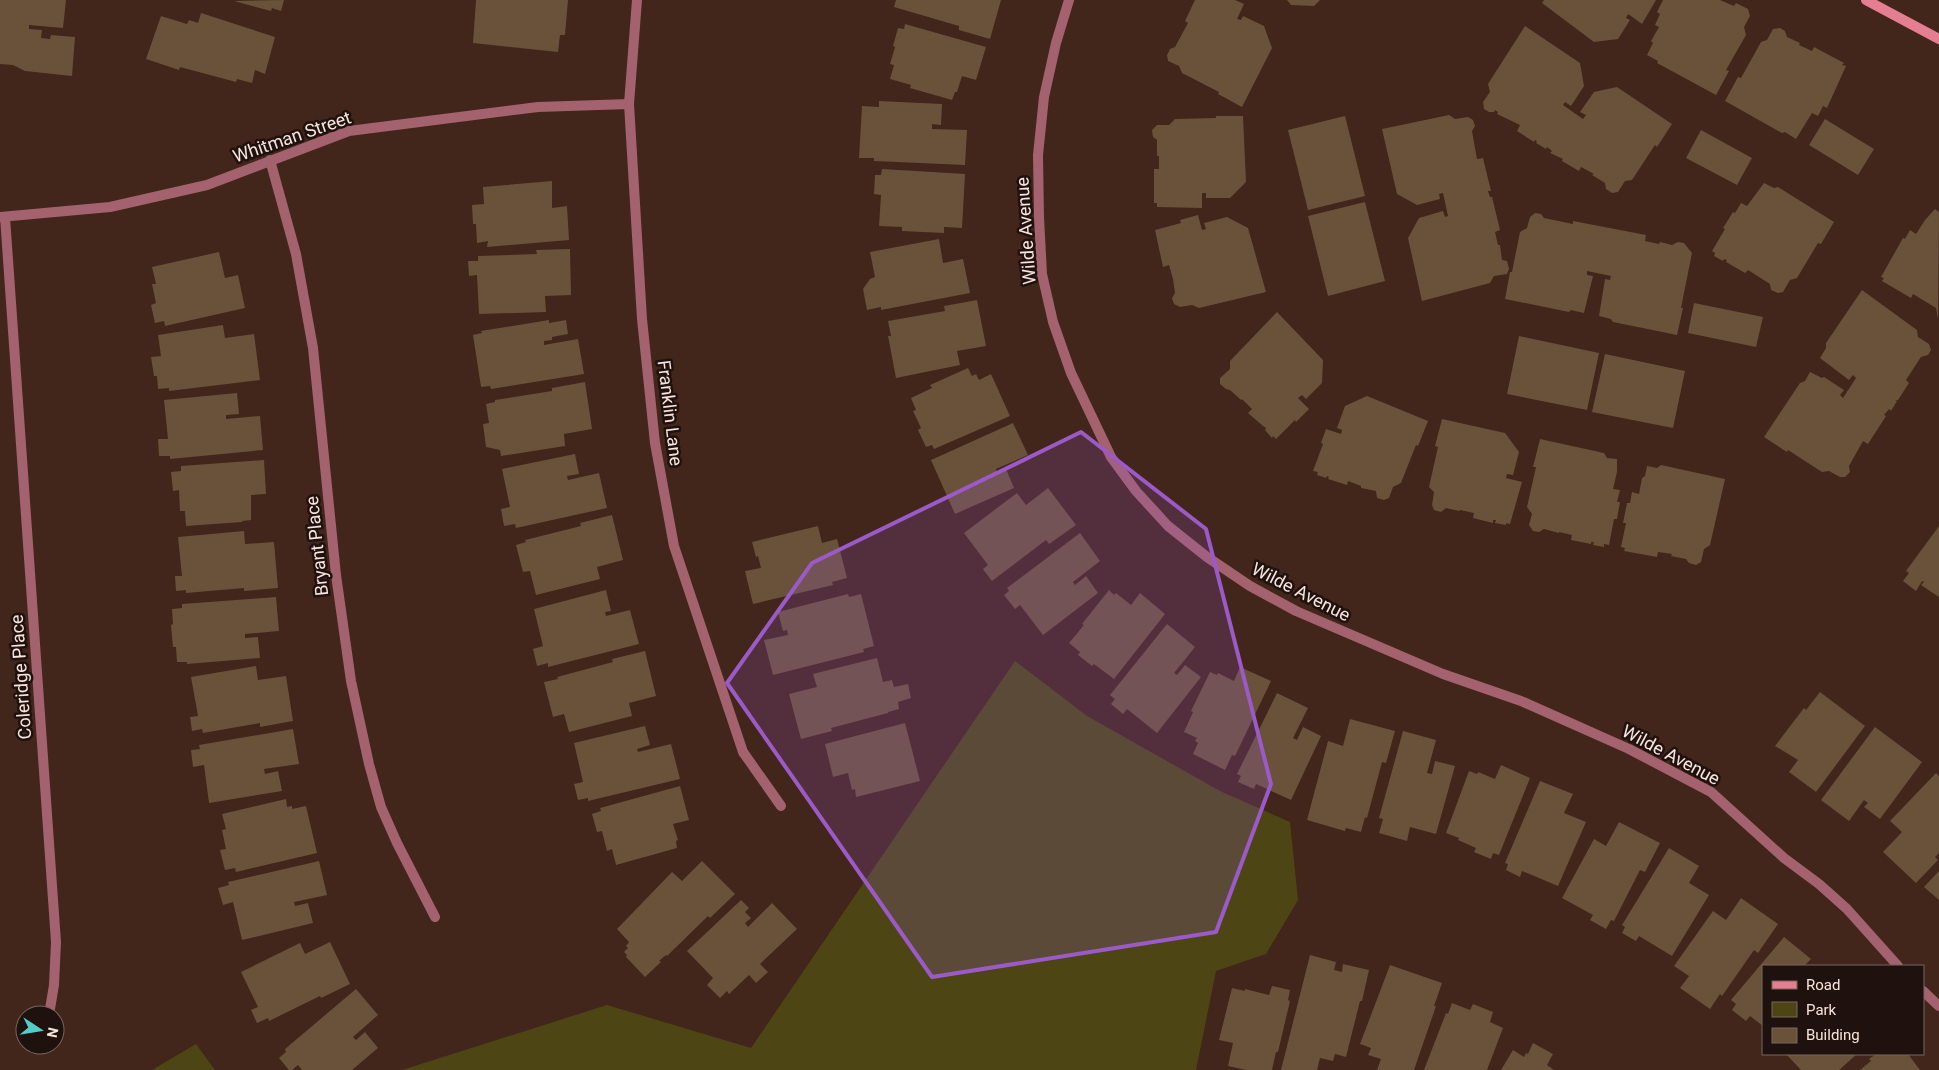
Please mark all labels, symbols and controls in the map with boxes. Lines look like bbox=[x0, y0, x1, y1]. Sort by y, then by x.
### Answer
street label: Whitman Street bbox=[230, 106, 354, 167]
street label: Wilde Avenue bbox=[1011, 177, 1040, 286]
street label: Franklin Lane bbox=[654, 359, 687, 467]
street label: Bryant Place bbox=[301, 495, 332, 597]
street label: Wilde Avenue bbox=[1248, 558, 1354, 625]
street label: Coleridge Place bbox=[6, 614, 35, 740]
street label: Wilde Avenue bbox=[1619, 720, 1724, 789]
legend bbox=[1762, 965, 1924, 1055]
text: Road bbox=[1806, 976, 1840, 994]
text: Park bbox=[1806, 1001, 1837, 1019]
north arrow bbox=[15, 1005, 65, 1055]
text: N bbox=[44, 1026, 62, 1039]
text: Building bbox=[1806, 1026, 1860, 1044]

